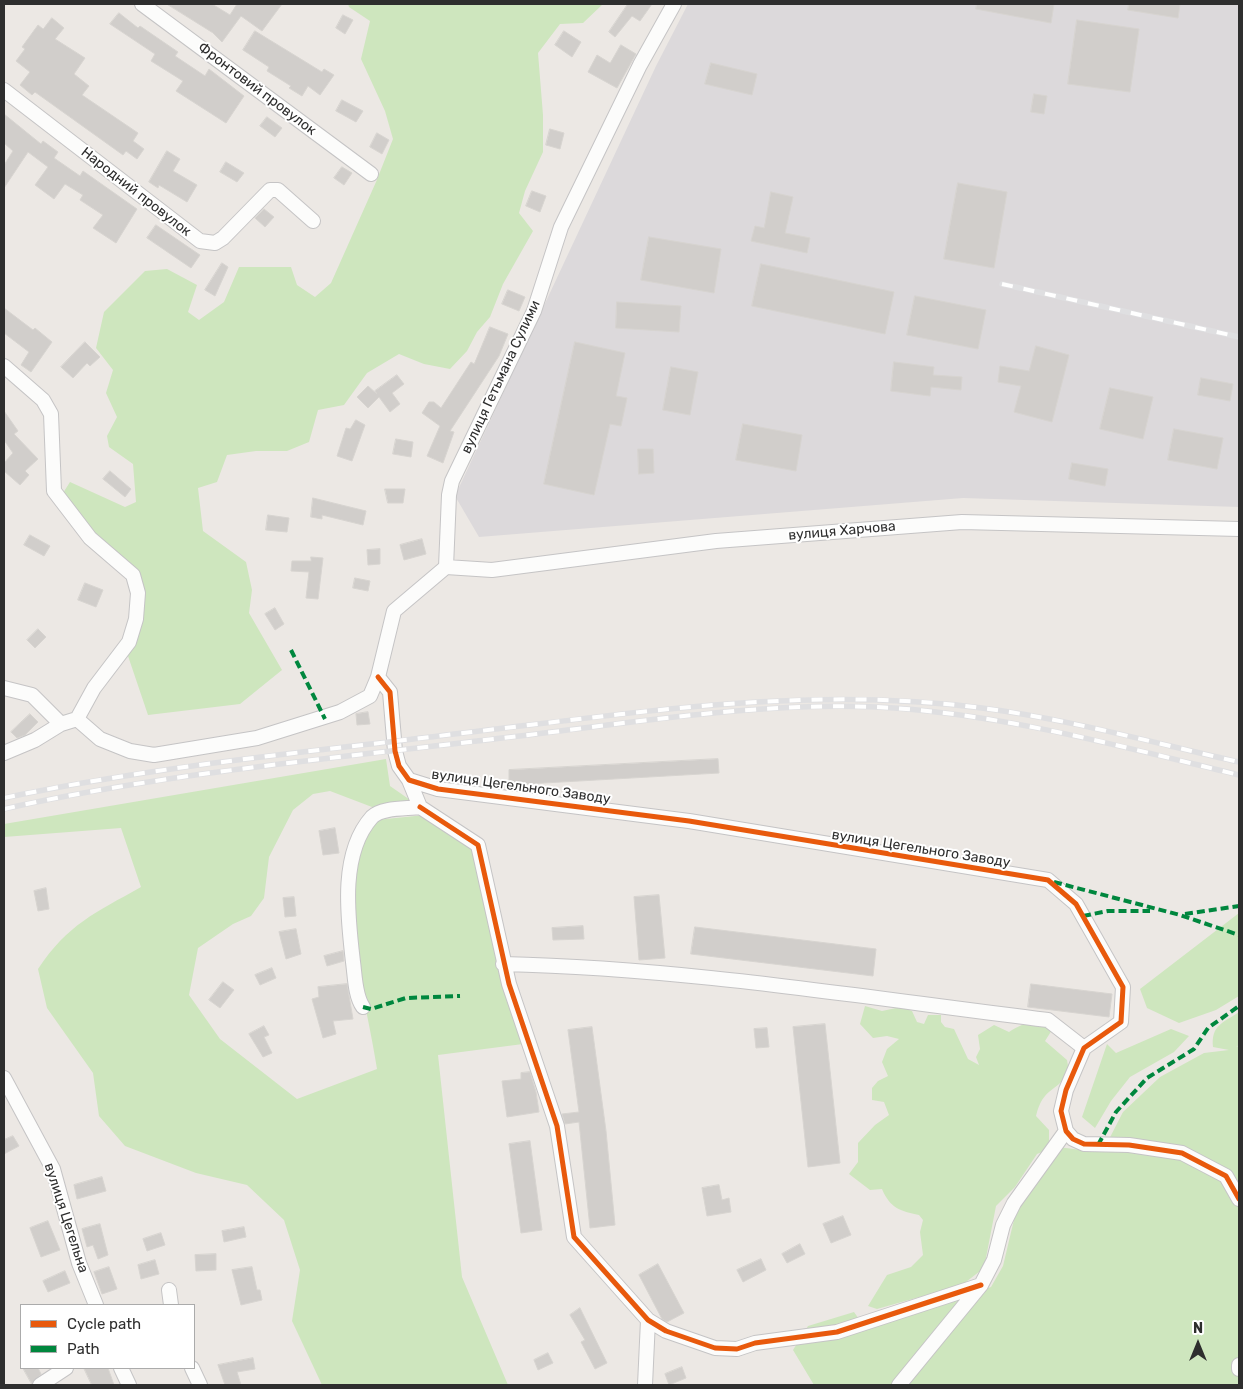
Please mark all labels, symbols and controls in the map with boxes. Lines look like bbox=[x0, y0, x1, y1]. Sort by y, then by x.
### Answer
street label: Фронтовий провулок bbox=[195, 39, 319, 139]
street label: Народний провулок bbox=[78, 144, 194, 240]
street label: вулиця Гетьмана Сулими bbox=[458, 298, 544, 456]
street label: вулиця Харчова bbox=[788, 518, 896, 544]
street label: вулиця Цегельного Заводу bbox=[430, 766, 612, 808]
street label: вулиця Цегельного Заводу bbox=[831, 827, 1011, 871]
street label: вулиця Цегельна bbox=[40, 1161, 92, 1275]
legend bbox=[20, 1304, 195, 1369]
text: Cycle path bbox=[67, 1315, 141, 1333]
north arrow bbox=[1173, 1319, 1223, 1369]
text: N bbox=[1193, 1320, 1203, 1337]
text: Path bbox=[67, 1340, 100, 1358]

